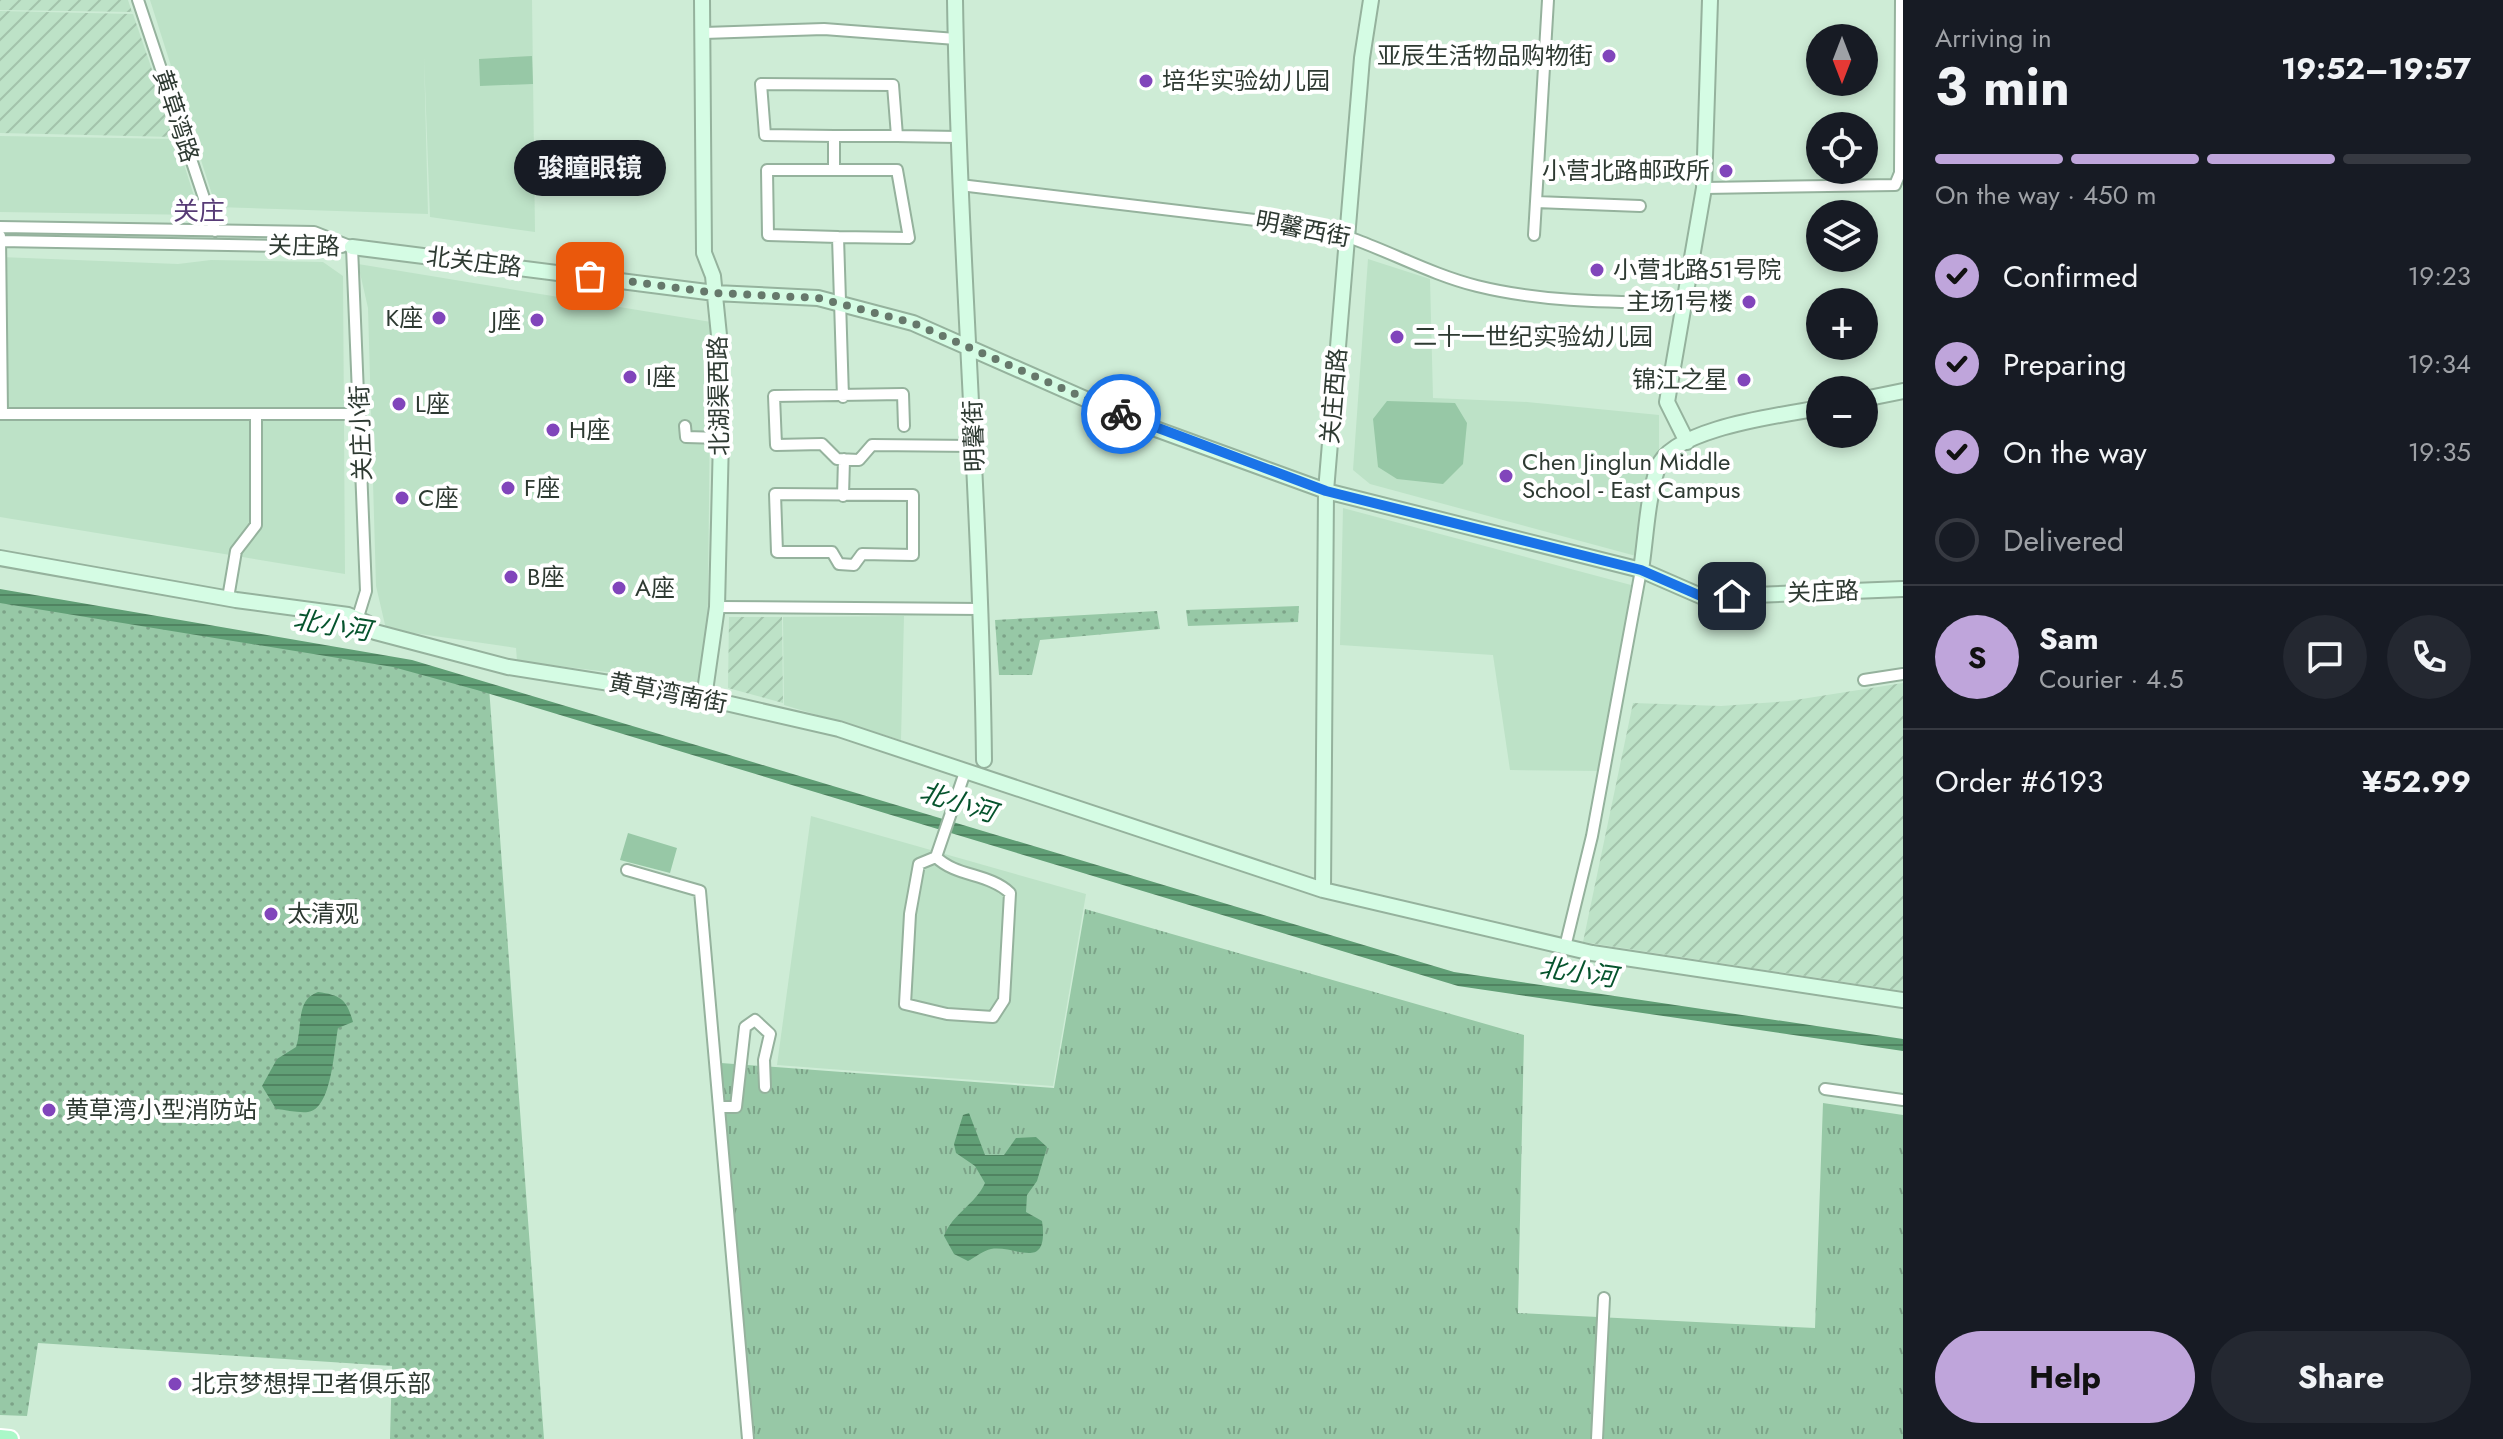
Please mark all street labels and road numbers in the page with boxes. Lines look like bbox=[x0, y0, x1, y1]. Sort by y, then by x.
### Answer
street label: 黄草湾路 bbox=[145, 65, 208, 167]
street label: 明馨西街 bbox=[1253, 202, 1354, 255]
street label: 关庄路 bbox=[268, 227, 340, 264]
street label: 北关庄路 bbox=[424, 238, 524, 285]
street label: 北湖渠西路 bbox=[700, 336, 737, 456]
street label: 关庄西路 bbox=[1312, 347, 1355, 445]
street label: 关庄小街 bbox=[341, 384, 380, 482]
street label: 明馨街 bbox=[955, 399, 992, 473]
street label: 关庄路 bbox=[1786, 573, 1860, 610]
street label: 黄草湾南街 bbox=[606, 664, 730, 721]

